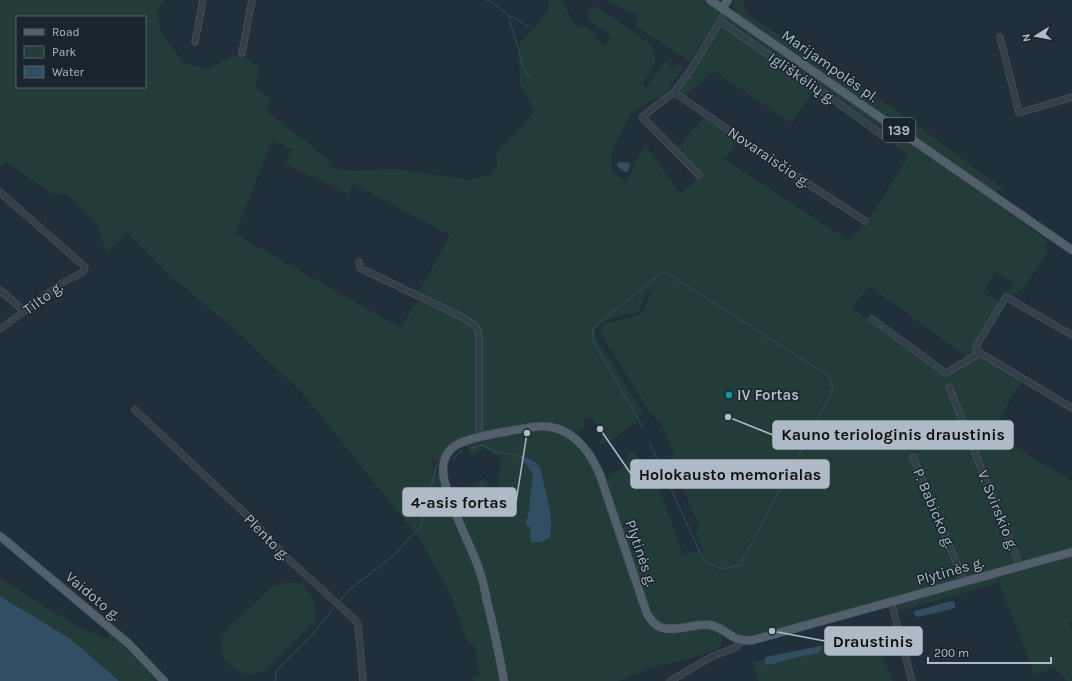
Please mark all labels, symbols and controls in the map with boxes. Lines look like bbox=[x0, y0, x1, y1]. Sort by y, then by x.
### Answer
legend bbox=[16, 16, 146, 88]
north arrow bbox=[1016, 16, 1056, 56]
text: Road bbox=[52, 25, 80, 39]
street label: Marijampolės pl. bbox=[778, 26, 882, 106]
text: N bbox=[1020, 33, 1034, 43]
text: Park bbox=[52, 45, 77, 59]
street label: Igliškėlių g. bbox=[765, 48, 839, 108]
text: Water bbox=[52, 65, 85, 79]
road number: 139 bbox=[883, 118, 915, 142]
street label: Novaraisčio g. bbox=[724, 123, 814, 191]
street label: Tilto g. bbox=[20, 277, 67, 318]
place label: IV Fortas bbox=[737, 386, 799, 404]
marker: IV Fortas bbox=[724, 390, 734, 400]
callout: Kauno teriologinis draustinis bbox=[773, 421, 1013, 449]
text: Kauno teriologinis draustinis bbox=[781, 425, 1005, 444]
callout: Holokausto memorialas bbox=[631, 460, 829, 488]
text: Holokausto memorialas bbox=[639, 465, 821, 484]
street label: P. Babicko g. bbox=[909, 466, 959, 551]
street label: V. Svirskio g. bbox=[974, 467, 1022, 553]
callout: 4-asis fortas bbox=[403, 488, 516, 516]
text: 4-asis fortas bbox=[411, 493, 507, 512]
street label: Plento g. bbox=[240, 510, 294, 564]
street label: Plytinės g. bbox=[621, 517, 661, 589]
street label: Plytinės g. bbox=[914, 553, 986, 589]
street label: Vaidoto g. bbox=[62, 568, 124, 624]
callout: Draustinis bbox=[825, 627, 922, 655]
text: Draustinis bbox=[833, 632, 913, 651]
scale bar bbox=[928, 639, 1051, 665]
text: 200 m bbox=[934, 646, 969, 660]

